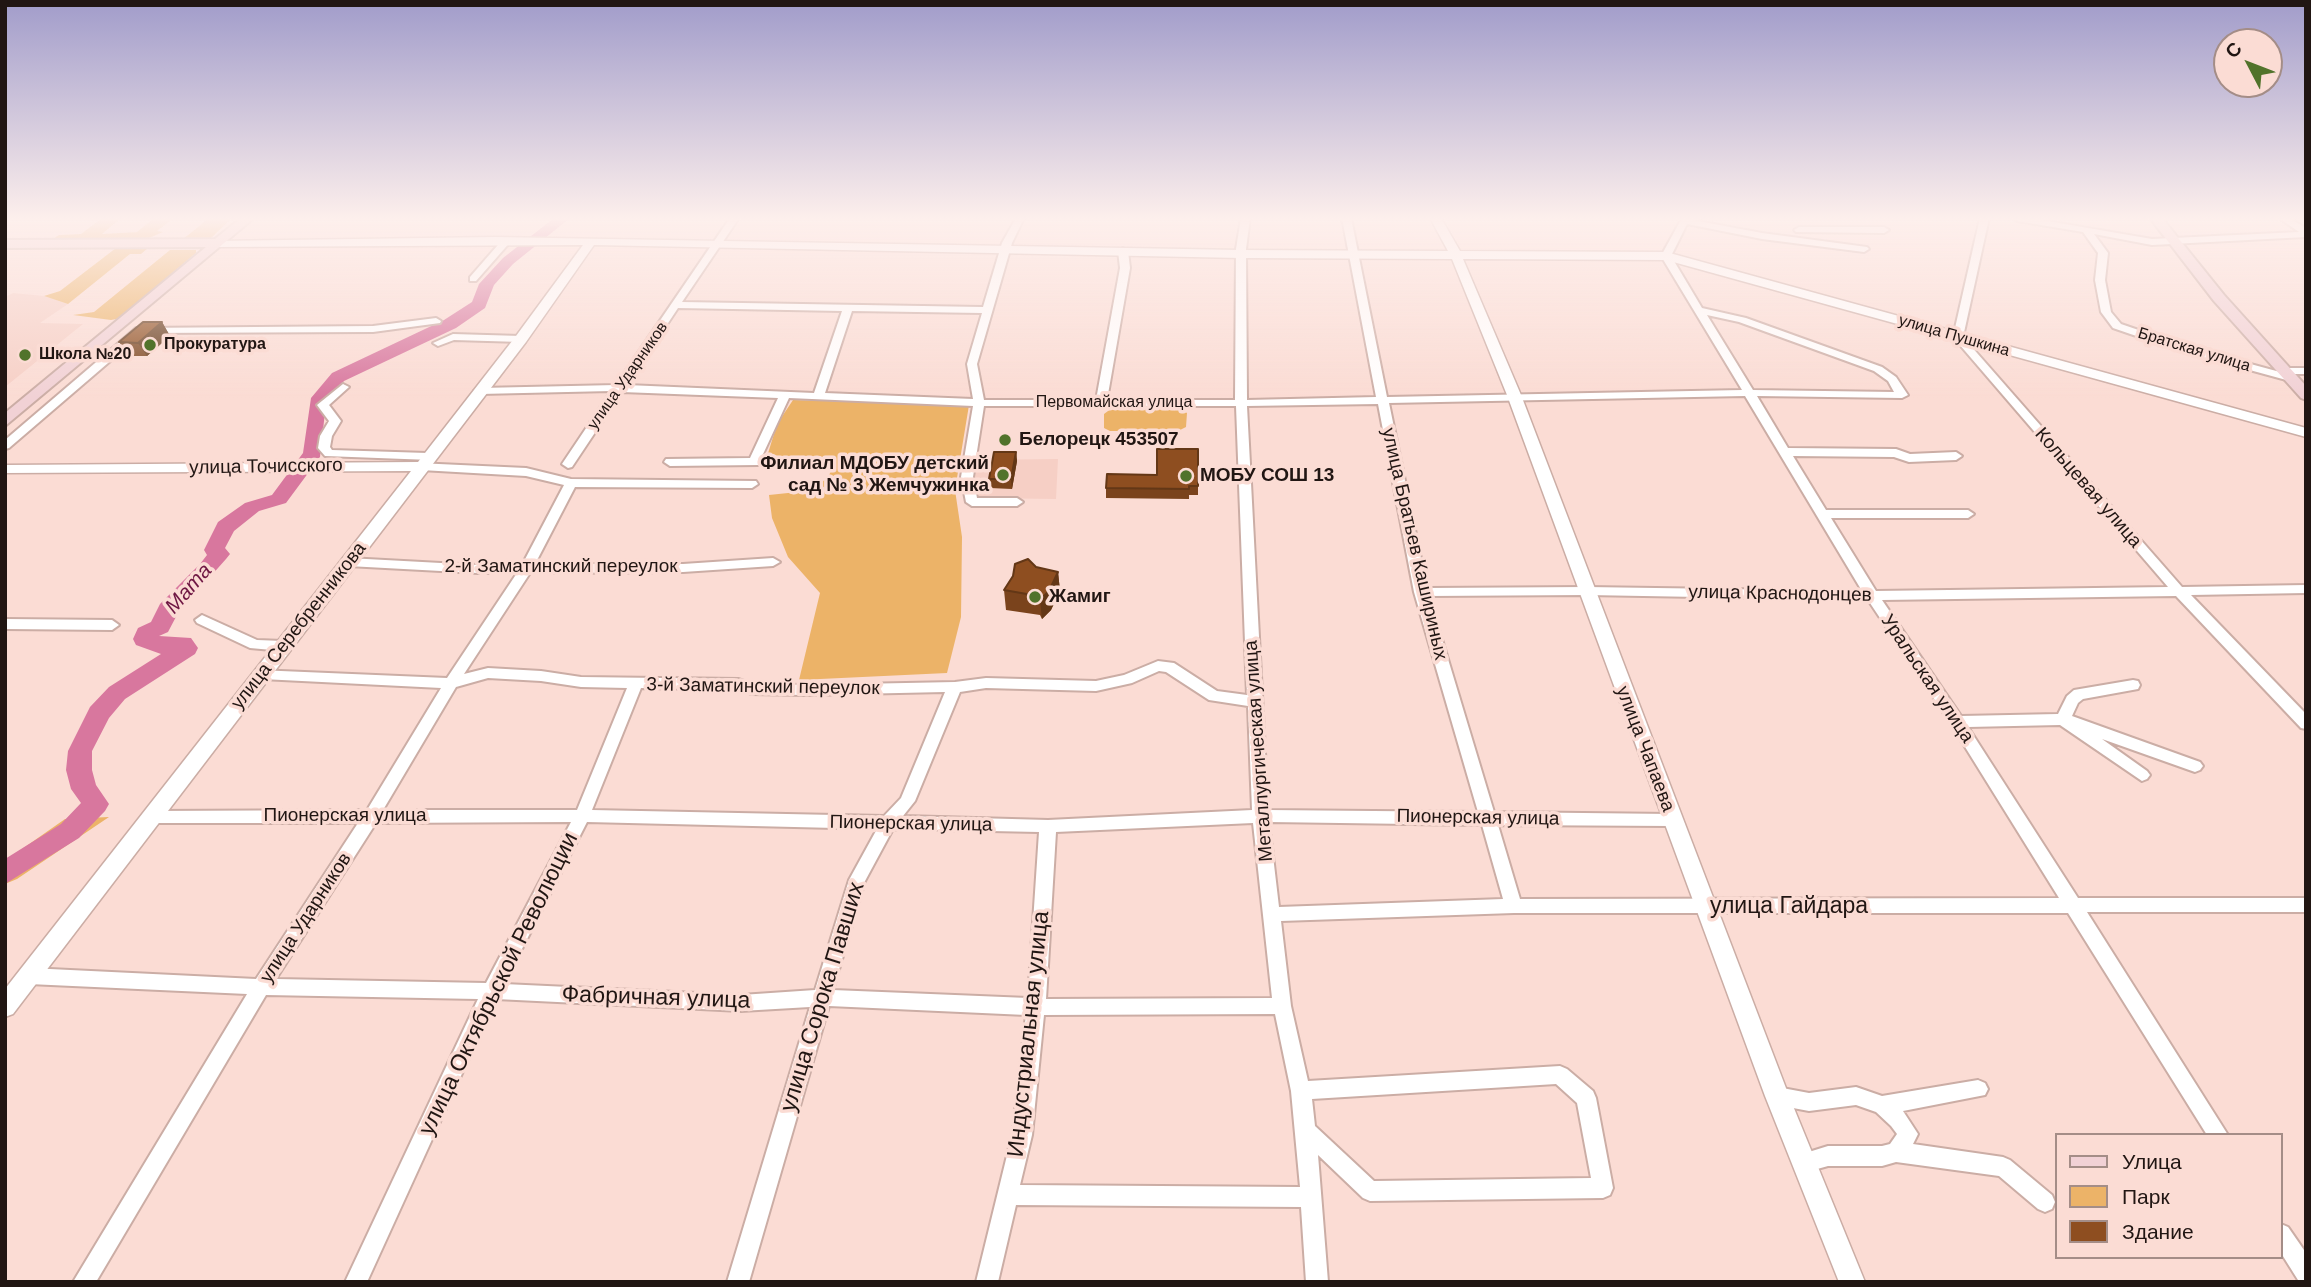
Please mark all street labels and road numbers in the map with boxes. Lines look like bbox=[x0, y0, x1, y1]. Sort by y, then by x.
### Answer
street label: улица Пушкина bbox=[1896, 311, 2012, 361]
street label: улица Ударников bbox=[584, 319, 672, 433]
street label: Братская улица bbox=[2136, 324, 2252, 376]
street label: Первомайская улица bbox=[1036, 393, 1192, 413]
street label: Кольцевая улица bbox=[2030, 423, 2146, 553]
street label: улица Братьев Кашириных bbox=[1376, 426, 1452, 662]
street label: улица Точисского bbox=[189, 454, 343, 480]
street label: улица Серебренникова bbox=[227, 538, 371, 714]
street label: 2-й Заматинский переулок bbox=[444, 556, 678, 578]
street label: улица Краснодонцев bbox=[1688, 581, 1872, 607]
street label: Уральская улица bbox=[1876, 610, 1978, 748]
street label: Металлургическая улица bbox=[1240, 640, 1278, 862]
street label: 3-й Заматинский переулок bbox=[646, 674, 880, 700]
street label: улица Чапаева bbox=[1611, 683, 1679, 815]
street label: Пионерская улица bbox=[263, 805, 427, 827]
street label: Пионерская улица bbox=[1396, 805, 1560, 831]
street label: Пионерская улица bbox=[829, 811, 993, 837]
street label: улица Октябрьской Революции bbox=[413, 828, 585, 1140]
street label: улица Ударников bbox=[255, 849, 357, 987]
street label: улица Сорока Павших bbox=[775, 879, 871, 1115]
street label: улица Гайдара bbox=[1710, 893, 1868, 921]
street label: Индустриальная улица bbox=[1002, 910, 1056, 1158]
street label: Фабричная улица bbox=[561, 981, 751, 1015]

